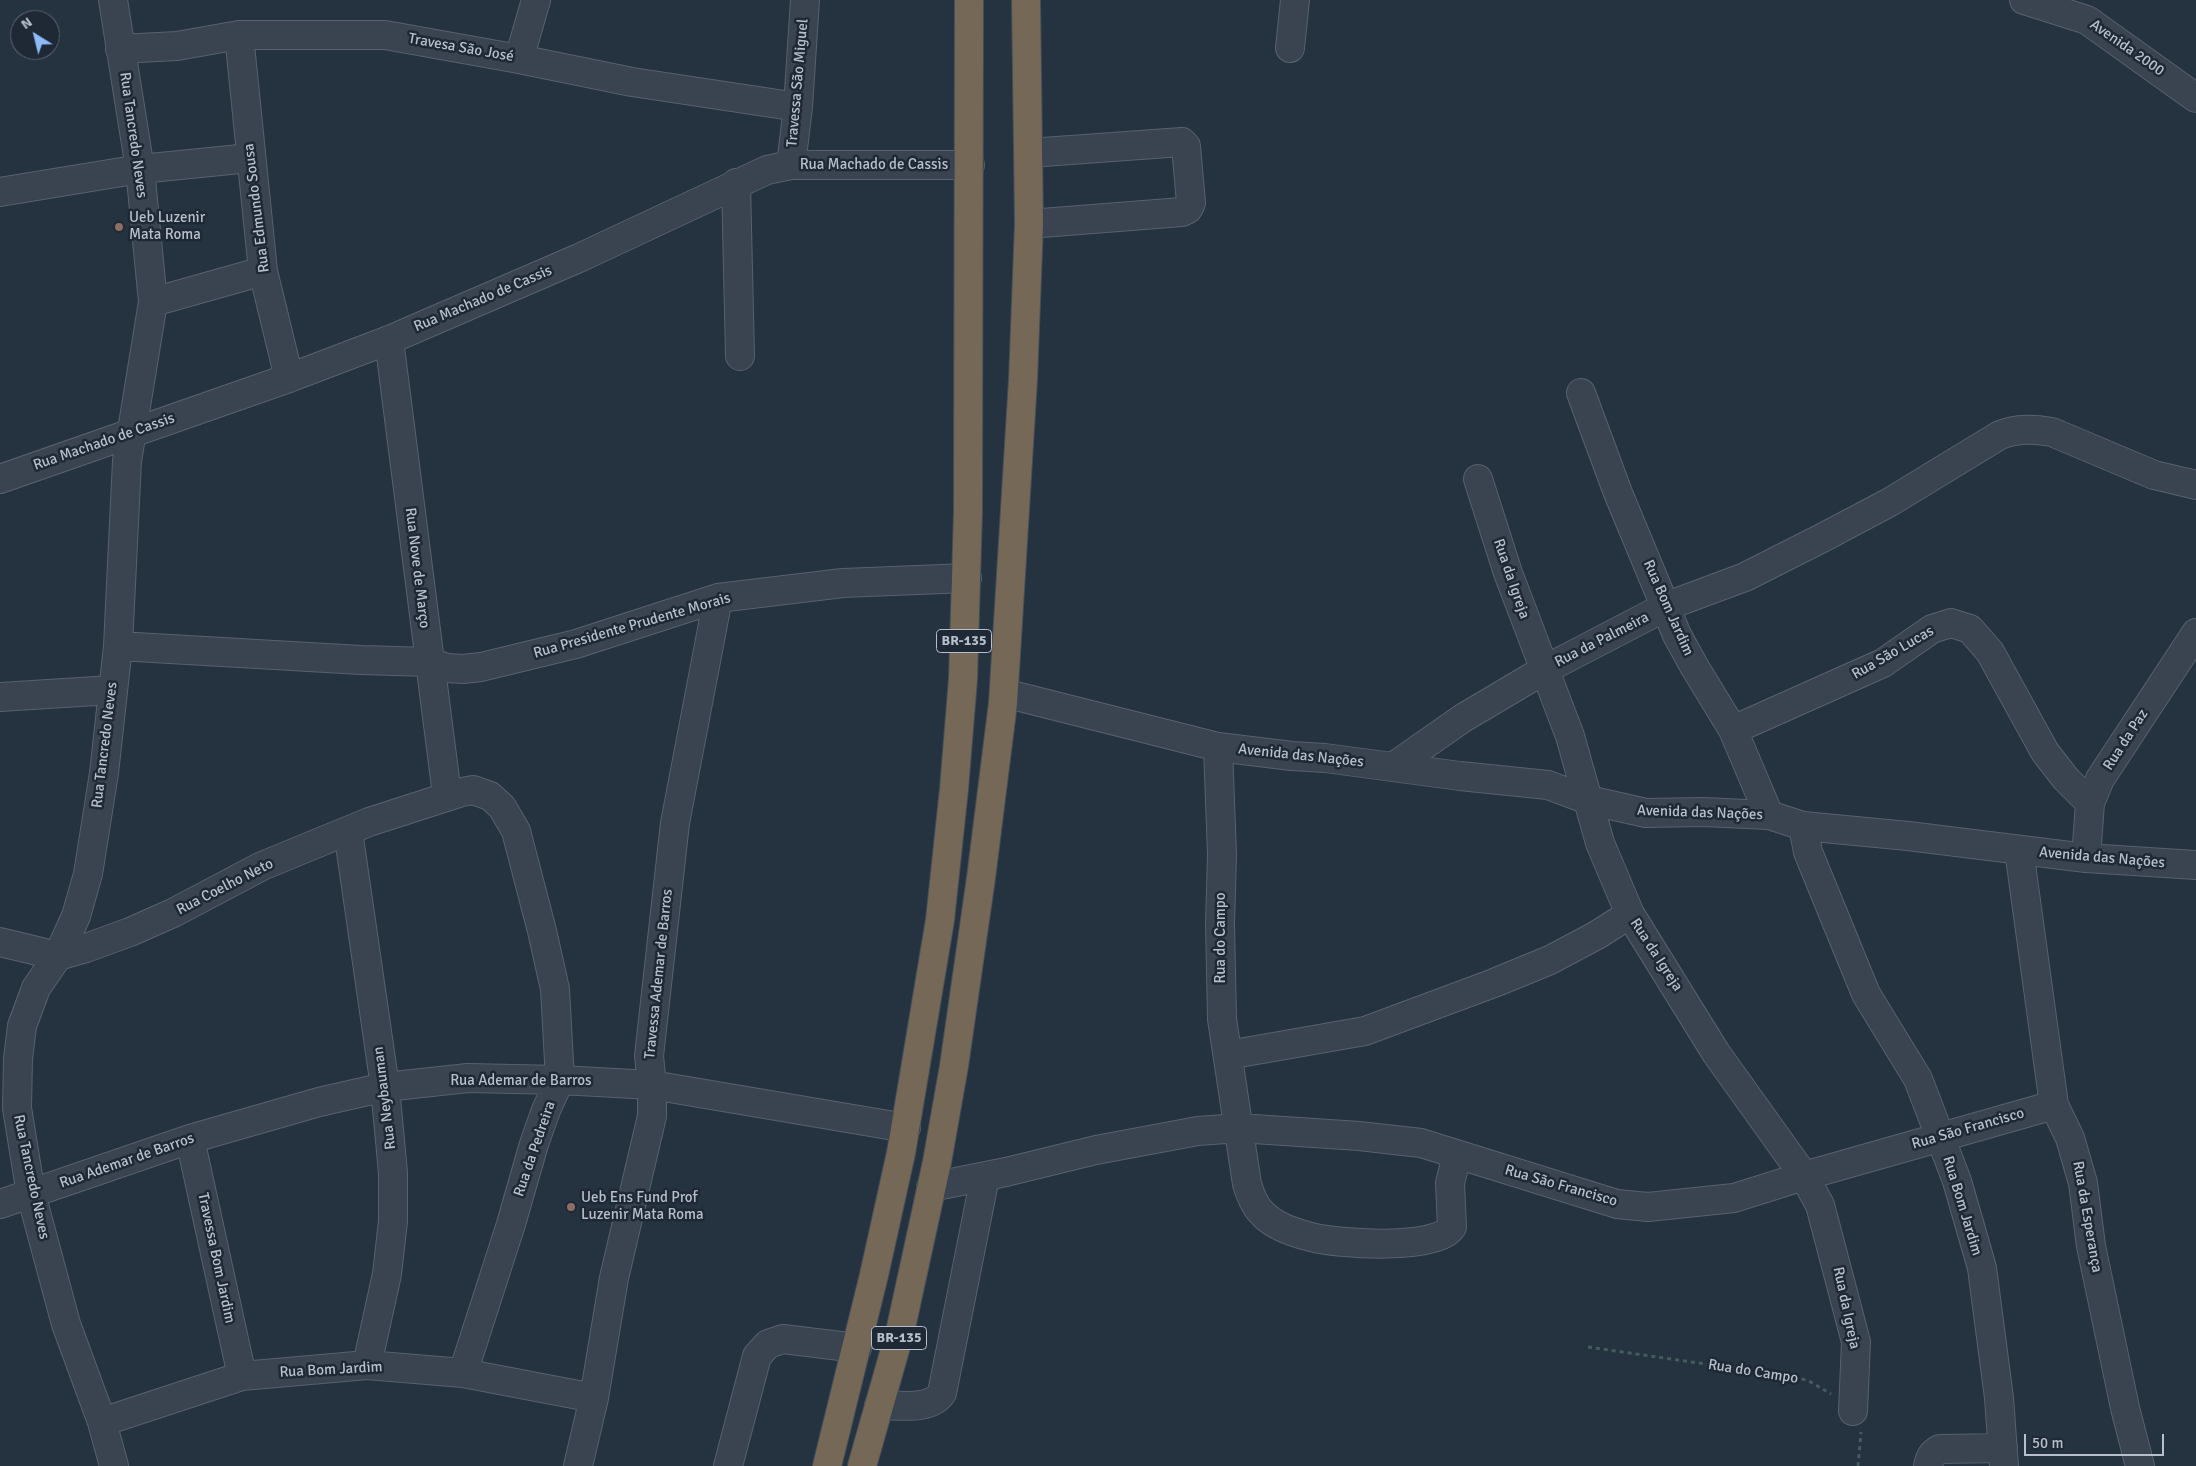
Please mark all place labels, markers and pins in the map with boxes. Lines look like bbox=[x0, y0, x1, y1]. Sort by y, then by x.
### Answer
place label: Ueb Luzenir Mata Roma bbox=[129, 209, 205, 244]
marker: Ueb Luzenir Mata Roma bbox=[113, 221, 125, 233]
place label: Ueb Ens Fund Prof Luzenir Mata Roma bbox=[581, 1189, 704, 1224]
marker: Ueb Ens Fund Prof Luzenir Mata Roma bbox=[565, 1201, 577, 1213]

